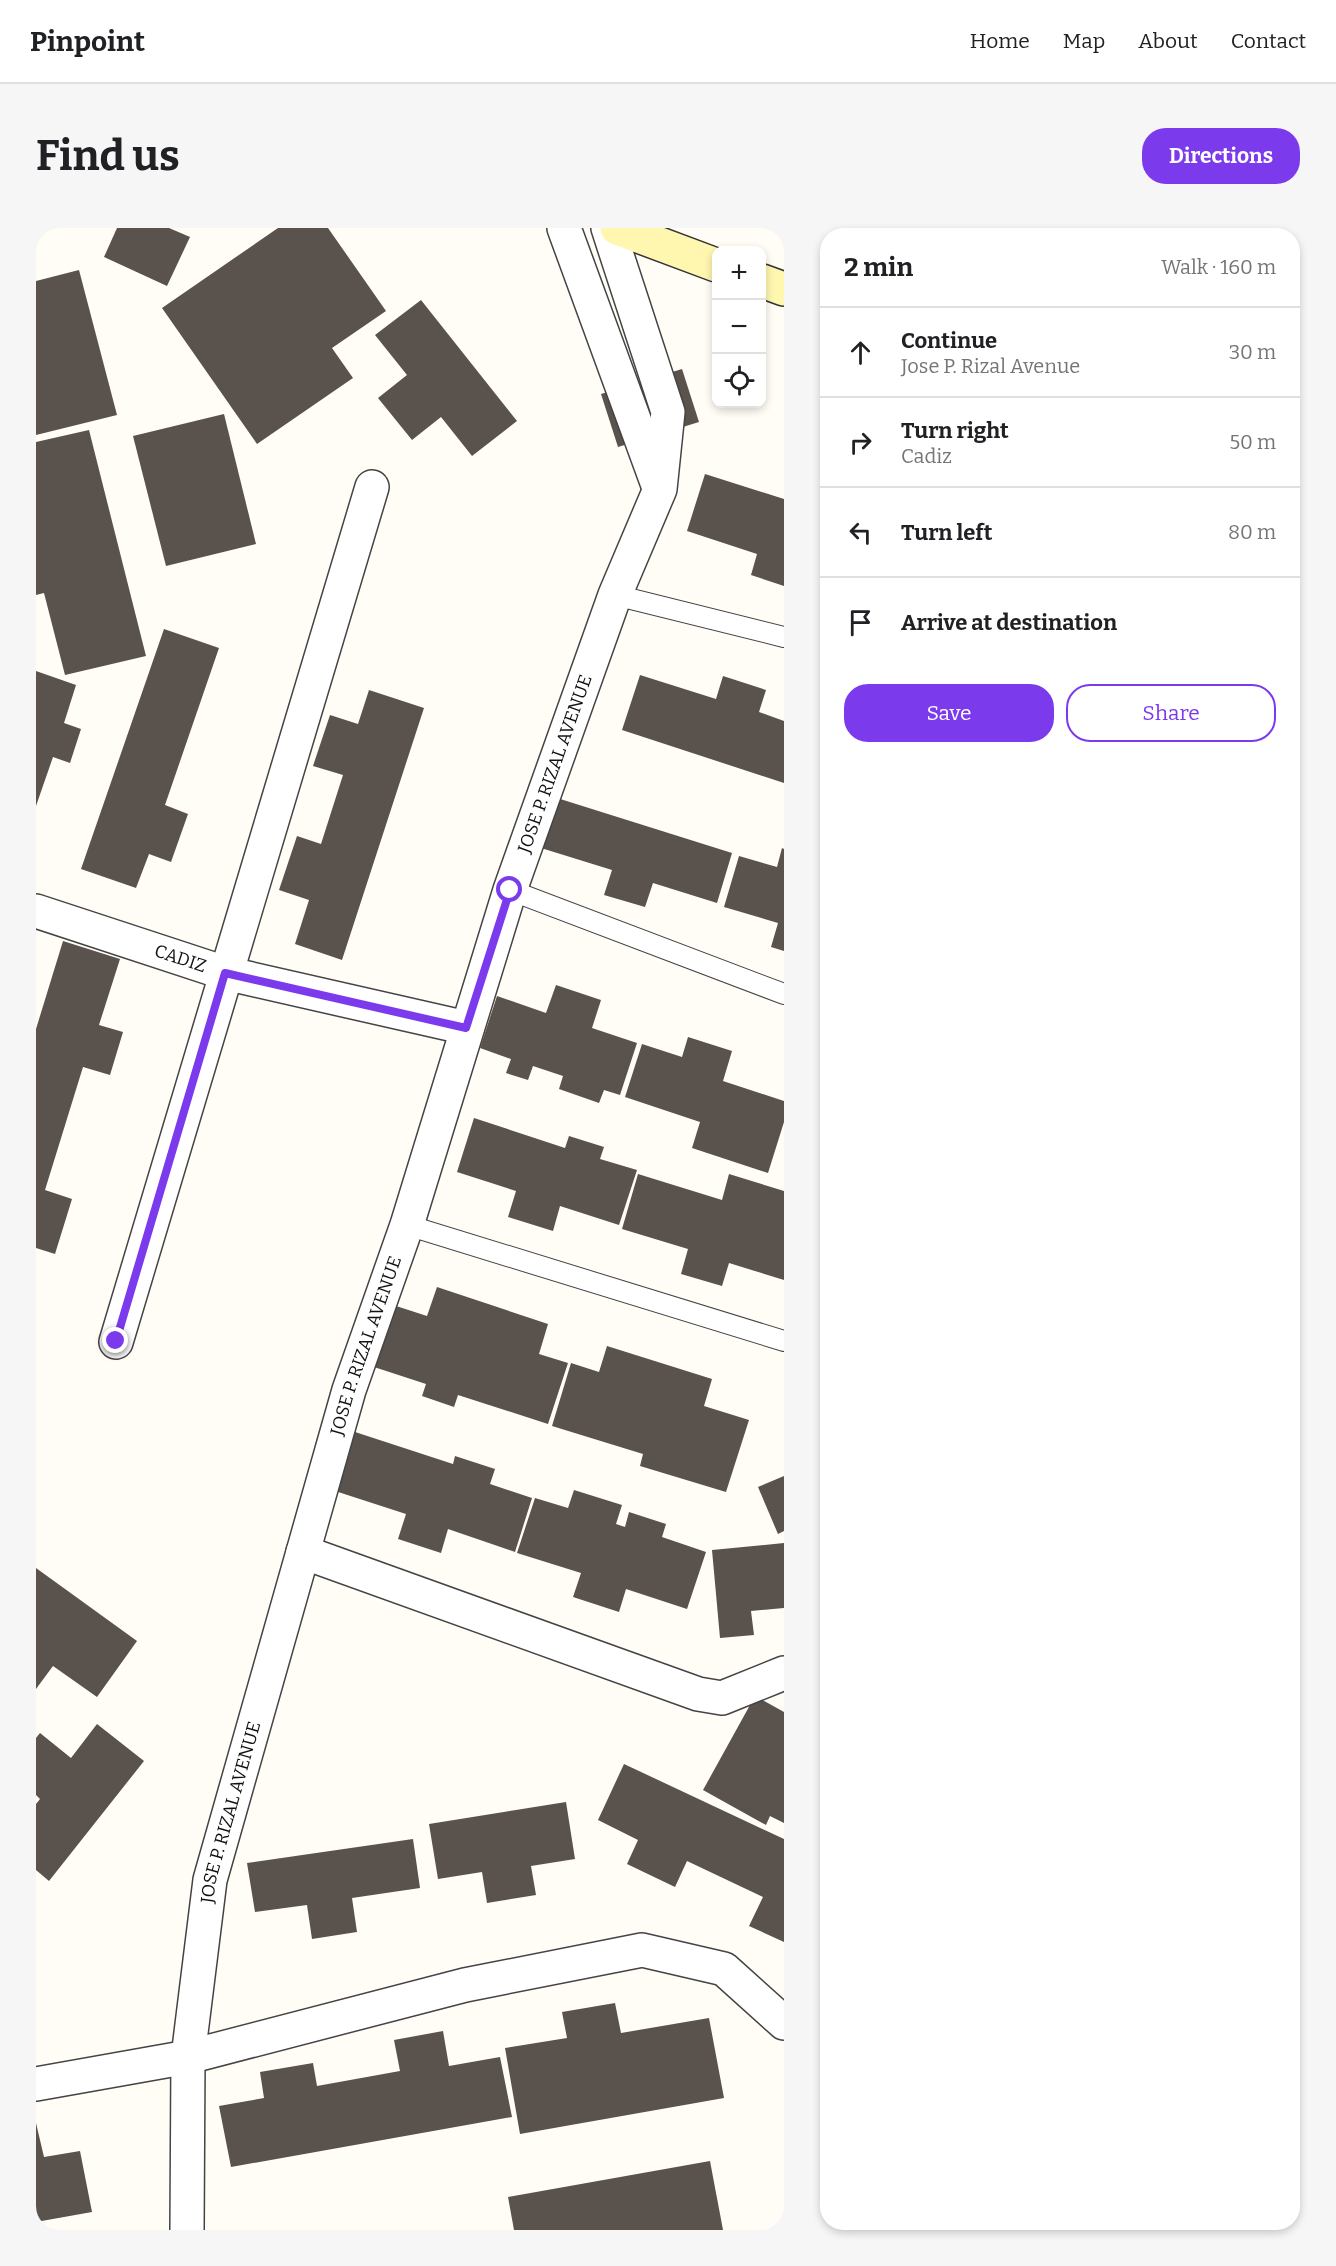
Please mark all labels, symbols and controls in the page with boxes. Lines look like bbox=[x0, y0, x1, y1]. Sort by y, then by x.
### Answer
text: Pinpoint bbox=[30, 25, 145, 58]
text: Home bbox=[970, 28, 1030, 54]
text: Map bbox=[1063, 28, 1105, 54]
text: About bbox=[1138, 28, 1198, 54]
text: Contact bbox=[1231, 28, 1306, 54]
button: Directions bbox=[1142, 128, 1300, 184]
text: Find us bbox=[36, 131, 180, 181]
map controls bbox=[712, 246, 766, 408]
button: + bbox=[712, 246, 766, 300]
text: 2 min bbox=[844, 252, 913, 283]
text: Walk · 160 m bbox=[1161, 255, 1276, 279]
button: − bbox=[712, 300, 766, 354]
text: Continue bbox=[901, 327, 997, 354]
icon: ahead bbox=[844, 336, 877, 369]
text: 30 m bbox=[1229, 340, 1276, 364]
button: locate bbox=[712, 354, 766, 408]
text: Jose P. Rizal Avenue bbox=[901, 354, 1080, 378]
text: Turn right bbox=[901, 417, 1009, 444]
icon: right bbox=[844, 426, 877, 459]
text: 50 m bbox=[1229, 430, 1276, 454]
text: Cadiz bbox=[901, 444, 952, 468]
icon: left bbox=[844, 516, 877, 549]
text: Turn left bbox=[901, 519, 993, 546]
text: 80 m bbox=[1228, 520, 1276, 544]
icon: arrive bbox=[844, 606, 877, 639]
text: Arrive at destination bbox=[901, 609, 1117, 636]
street label: JOSE P. RIZAL AVENUE bbox=[513, 672, 597, 857]
button: Save bbox=[844, 684, 1054, 742]
button: Share bbox=[1066, 684, 1276, 742]
route start bbox=[496, 876, 522, 902]
street label: CADIZ bbox=[152, 940, 209, 977]
street label: JOSE P. RIZAL AVENUE bbox=[325, 1253, 406, 1439]
route end bbox=[102, 1327, 128, 1353]
street label: JOSE P. RIZAL AVENUE bbox=[196, 1719, 265, 1905]

